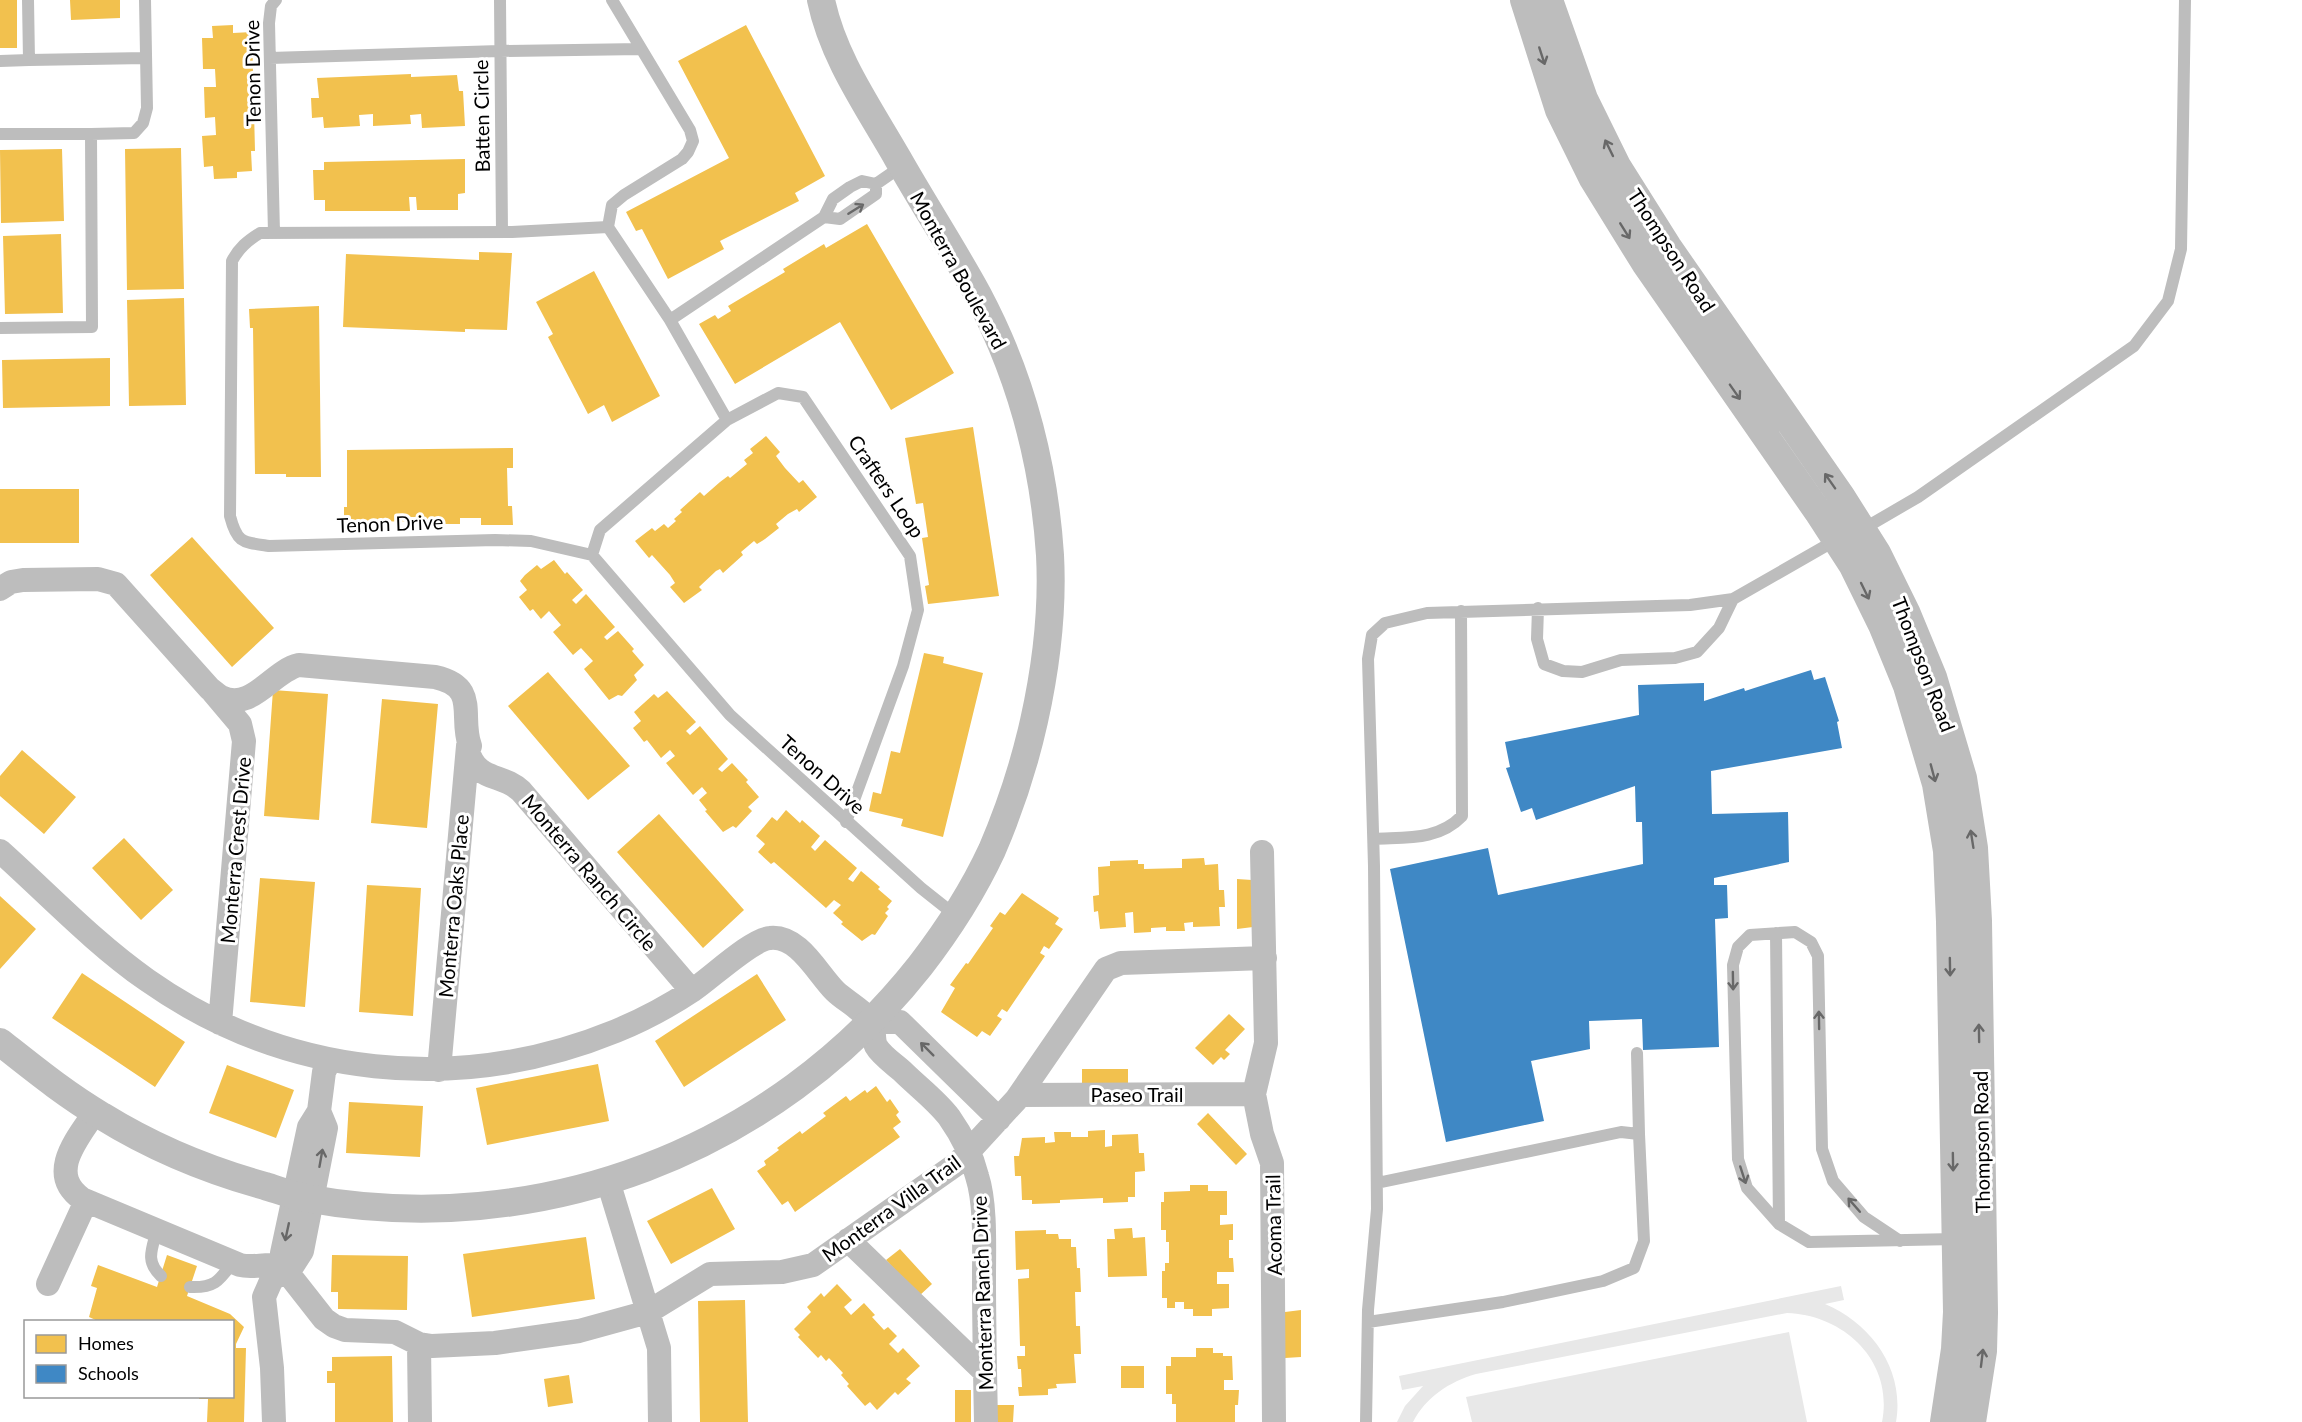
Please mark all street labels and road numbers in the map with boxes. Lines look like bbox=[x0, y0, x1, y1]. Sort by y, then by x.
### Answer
street label: Tenon Drive bbox=[239, 20, 265, 126]
street label: Batten Circle bbox=[468, 59, 494, 173]
street label: Thompson Road bbox=[1623, 184, 1721, 316]
street label: Monterra Boulevard bbox=[906, 187, 1012, 353]
street label: Crafters Loop bbox=[844, 430, 930, 542]
street label: Tenon Drive bbox=[336, 509, 444, 537]
street label: Thompson Road bbox=[1887, 593, 1961, 735]
street label: Tenon Drive bbox=[775, 729, 871, 819]
street label: Monterra Crest Drive bbox=[215, 756, 255, 944]
street label: Monterra Ranch Circle bbox=[518, 789, 662, 955]
street label: Monterra Oaks Place bbox=[433, 813, 473, 999]
street label: Thompson Road bbox=[1968, 1071, 1994, 1213]
street label: Paseo Trail bbox=[1091, 1082, 1183, 1106]
street label: Monterra Villa Trail bbox=[817, 1150, 965, 1266]
street label: Acoma Trail bbox=[1260, 1174, 1286, 1276]
street label: Monterra Ranch Drive bbox=[967, 1195, 997, 1391]

